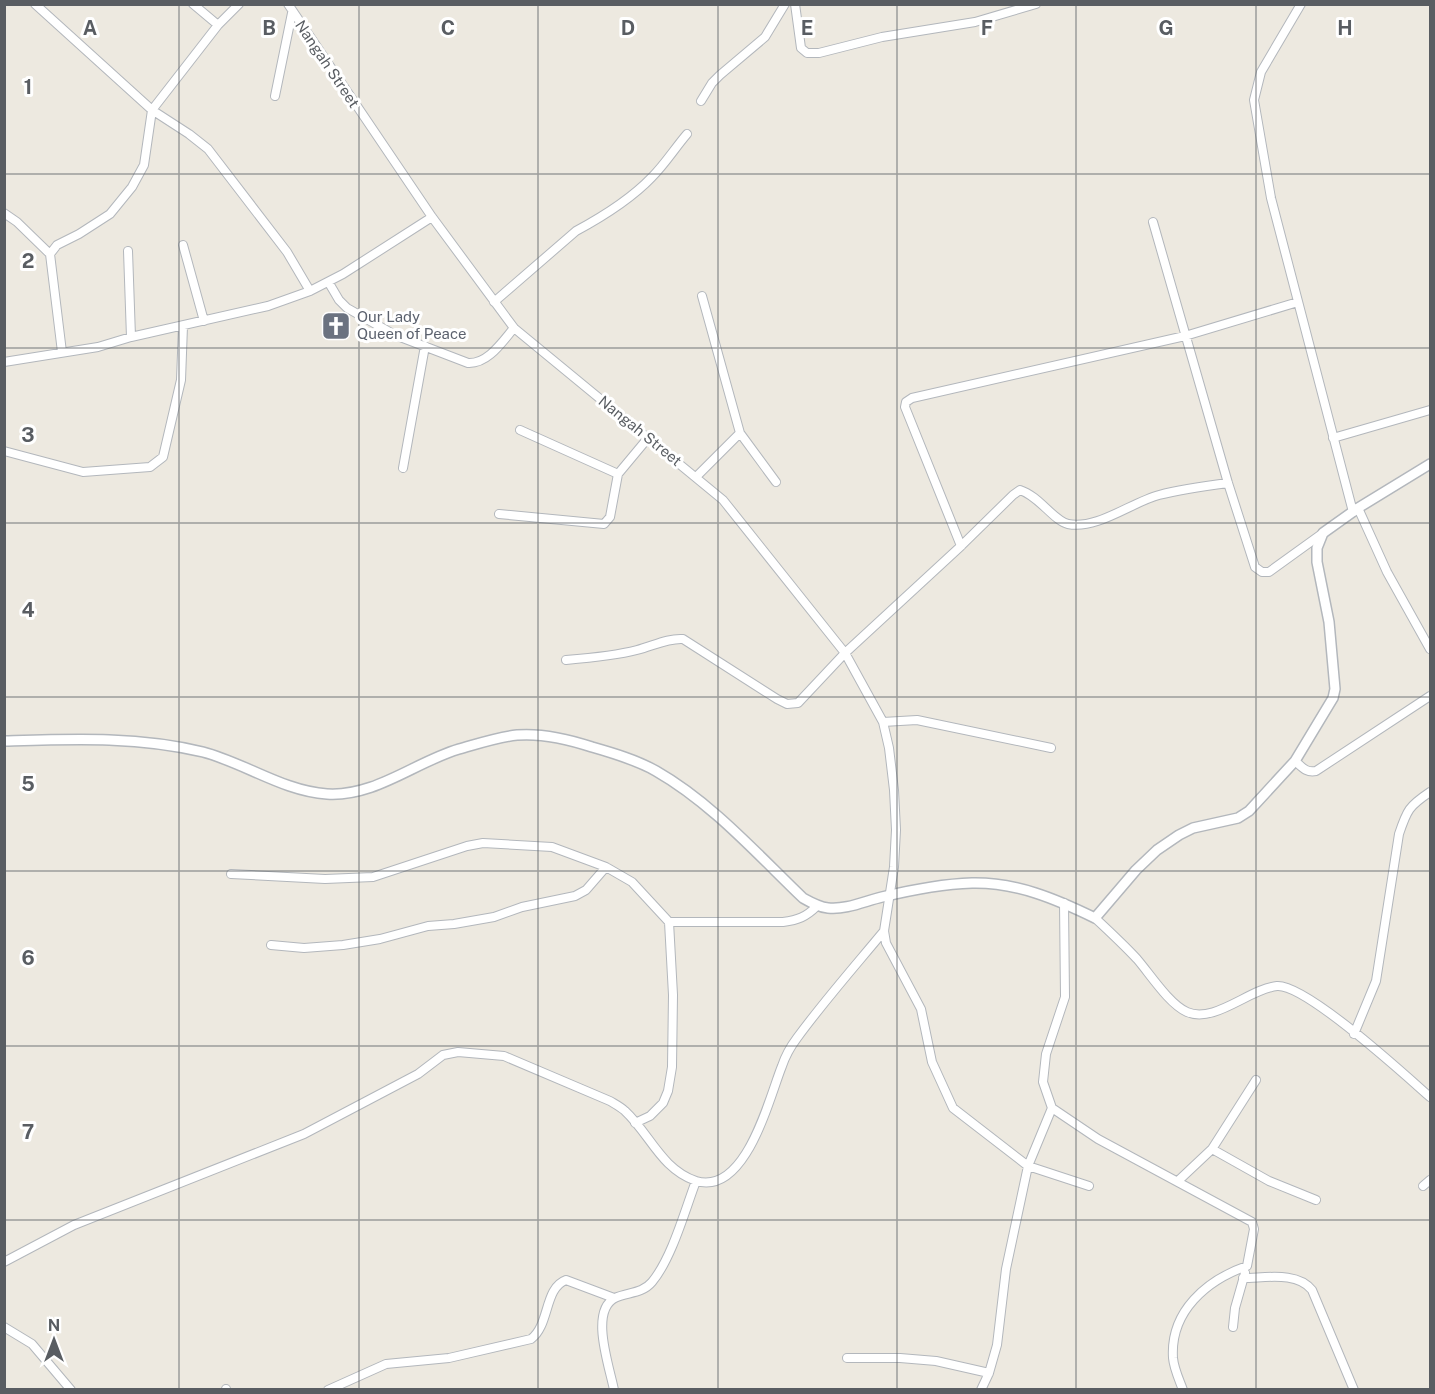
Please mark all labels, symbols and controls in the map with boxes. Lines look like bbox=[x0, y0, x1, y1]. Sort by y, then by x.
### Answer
text: A bbox=[83, 16, 97, 40]
text: B bbox=[262, 16, 276, 40]
text: C bbox=[441, 16, 455, 40]
text: D bbox=[621, 16, 635, 40]
text: E bbox=[801, 16, 813, 40]
text: F bbox=[981, 16, 993, 40]
text: G bbox=[1158, 16, 1174, 40]
text: H bbox=[1337, 16, 1353, 40]
street label: Nangah Street bbox=[292, 17, 363, 111]
text: 1 bbox=[24, 75, 32, 99]
text: 2 bbox=[22, 249, 34, 273]
place label: Our Lady Queen of Peace bbox=[357, 308, 467, 342]
church icon: Our Lady Queen of Peace bbox=[320, 310, 352, 342]
street label: Nangah Street bbox=[595, 392, 685, 469]
text: 3 bbox=[21, 423, 35, 447]
text: 4 bbox=[21, 598, 35, 622]
text: 5 bbox=[21, 772, 35, 796]
text: 6 bbox=[21, 946, 35, 970]
text: 7 bbox=[22, 1120, 34, 1144]
north arrow bbox=[24, 1310, 84, 1370]
text: N bbox=[48, 1316, 60, 1335]

